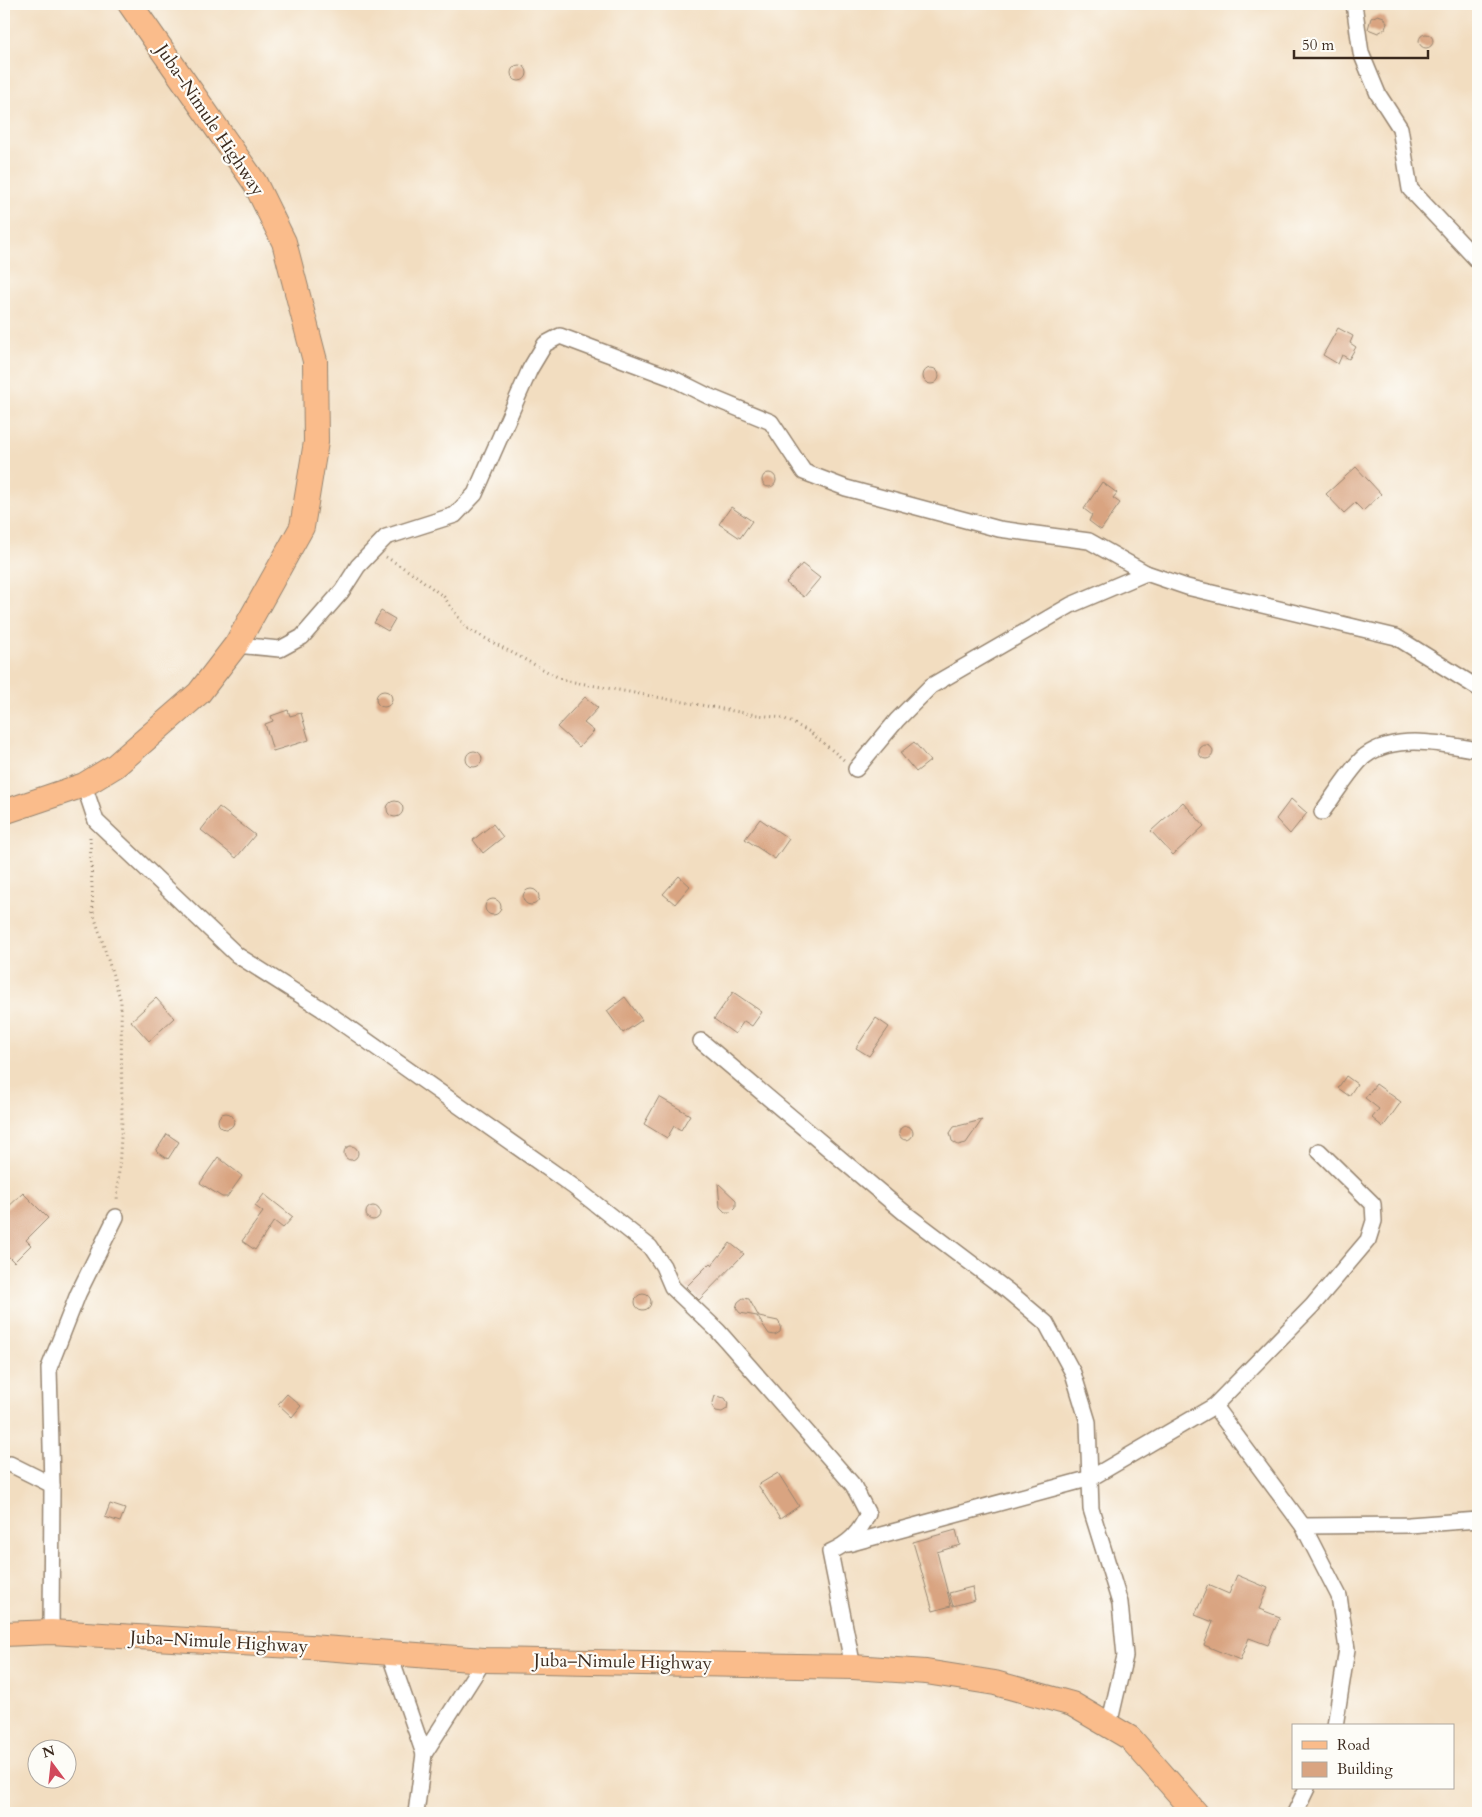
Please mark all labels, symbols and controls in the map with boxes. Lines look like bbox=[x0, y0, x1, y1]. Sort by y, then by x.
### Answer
scale bar bbox=[1294, 28, 1428, 60]
text: 50 m bbox=[1302, 35, 1334, 55]
street label: Juba–Nimule Highway bbox=[148, 37, 270, 201]
street label: Juba–Nimule Highway bbox=[126, 1625, 309, 1659]
street label: Juba–Nimule Highway bbox=[531, 1648, 713, 1676]
legend bbox=[1292, 1724, 1454, 1790]
text: Road bbox=[1337, 1735, 1370, 1755]
north arrow bbox=[28, 1740, 78, 1790]
text: N bbox=[40, 1741, 57, 1763]
text: Building bbox=[1337, 1759, 1393, 1779]

